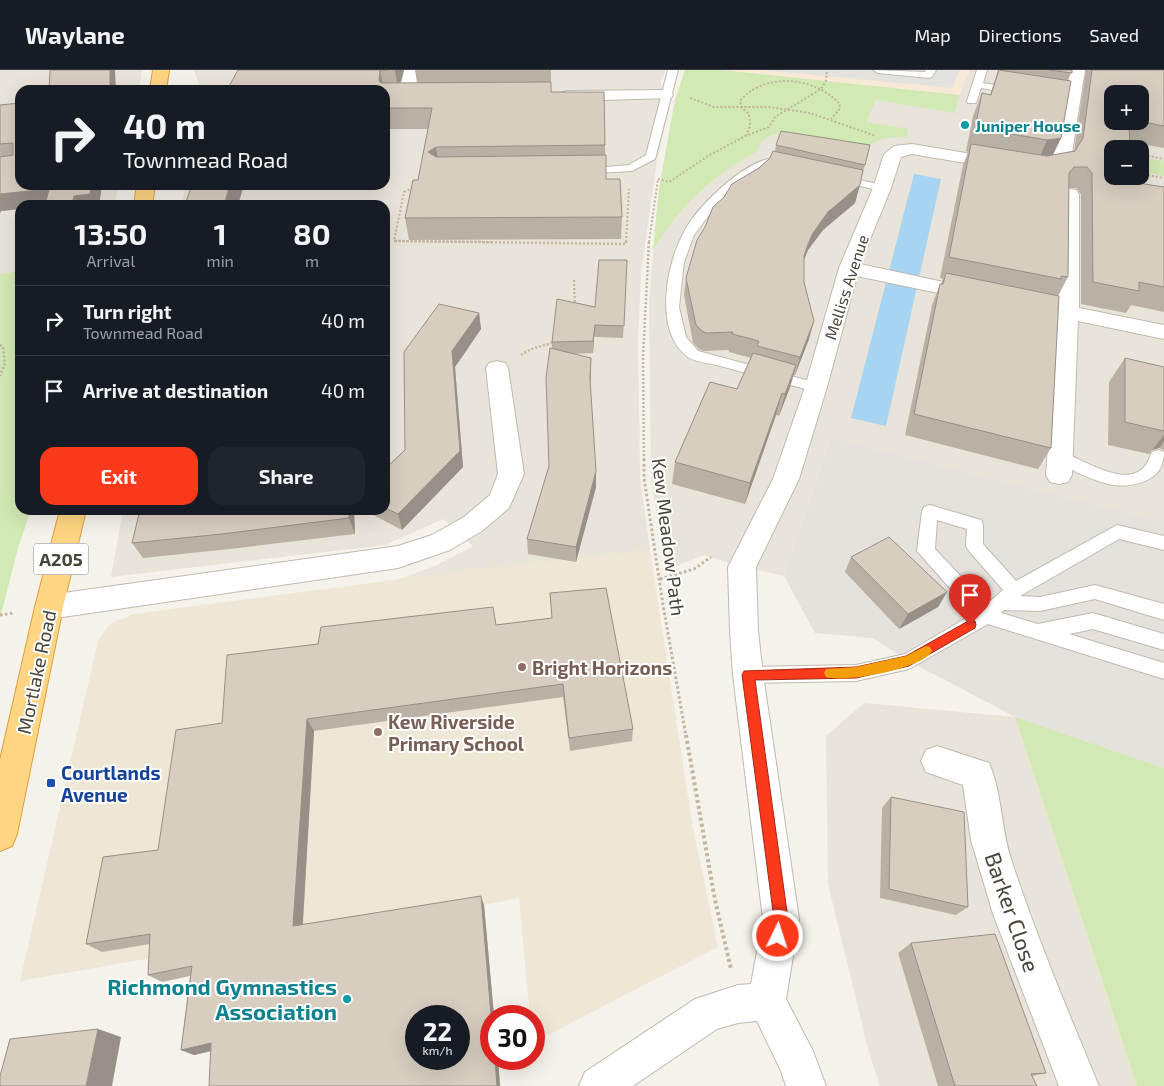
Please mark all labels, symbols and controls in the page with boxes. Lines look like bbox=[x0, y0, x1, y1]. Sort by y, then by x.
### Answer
text: Waylane bbox=[25, 20, 125, 49]
text: Map bbox=[914, 24, 951, 46]
text: Directions bbox=[979, 24, 1062, 46]
text: Saved bbox=[1090, 24, 1139, 46]
map controls bbox=[1104, 85, 1149, 185]
button: + bbox=[1104, 85, 1149, 130]
text: 40 m bbox=[123, 104, 206, 146]
icon: right bbox=[40, 105, 105, 170]
place label: Juniper House bbox=[975, 116, 1081, 135]
marker: Juniper House bbox=[959, 119, 971, 131]
button: − bbox=[1104, 140, 1149, 185]
text: Townmead Road bbox=[123, 146, 288, 172]
text: 13:50 bbox=[74, 215, 147, 251]
text: 1 bbox=[214, 215, 227, 251]
text: 80 bbox=[293, 215, 331, 251]
street label: Melliss Avenue bbox=[820, 232, 872, 342]
text: Arrival bbox=[86, 251, 135, 270]
text: min bbox=[207, 251, 234, 270]
text: m bbox=[305, 251, 319, 270]
text: Turn right bbox=[83, 300, 171, 323]
icon: right bbox=[40, 307, 68, 335]
text: 40 m bbox=[321, 309, 365, 332]
text: Townmead Road bbox=[83, 323, 203, 342]
icon: arrive bbox=[40, 377, 68, 405]
text: Arrive at destination bbox=[83, 379, 268, 402]
text: 40 m bbox=[321, 379, 365, 402]
button: Exit bbox=[40, 447, 198, 505]
button: Share bbox=[208, 447, 365, 505]
street label: Kew Meadow Path bbox=[648, 457, 690, 617]
road number: A205 bbox=[34, 544, 88, 574]
pin bbox=[949, 574, 991, 625]
icon: arrive bbox=[956, 581, 984, 609]
street label: Mortlake Road bbox=[12, 608, 60, 736]
place label: Bright Horizons bbox=[532, 656, 672, 679]
marker: Bright Horizons bbox=[516, 661, 528, 673]
place label: Kew Riverside Primary School bbox=[388, 710, 525, 756]
marker: Kew Riverside Primary School bbox=[372, 726, 384, 738]
place label: Courtlands Avenue bbox=[61, 761, 160, 806]
marker: Courtlands Avenue bbox=[45, 777, 57, 789]
street label: Barker Close bbox=[980, 849, 1046, 975]
position arrow bbox=[751, 909, 803, 961]
place label: Richmond Gymnastics Association bbox=[107, 973, 337, 1024]
marker: Richmond Gymnastics Association bbox=[341, 993, 353, 1005]
speed limit sign: 30 bbox=[480, 1005, 545, 1070]
text: 22 bbox=[423, 1016, 452, 1046]
text: km/h bbox=[423, 1043, 452, 1057]

